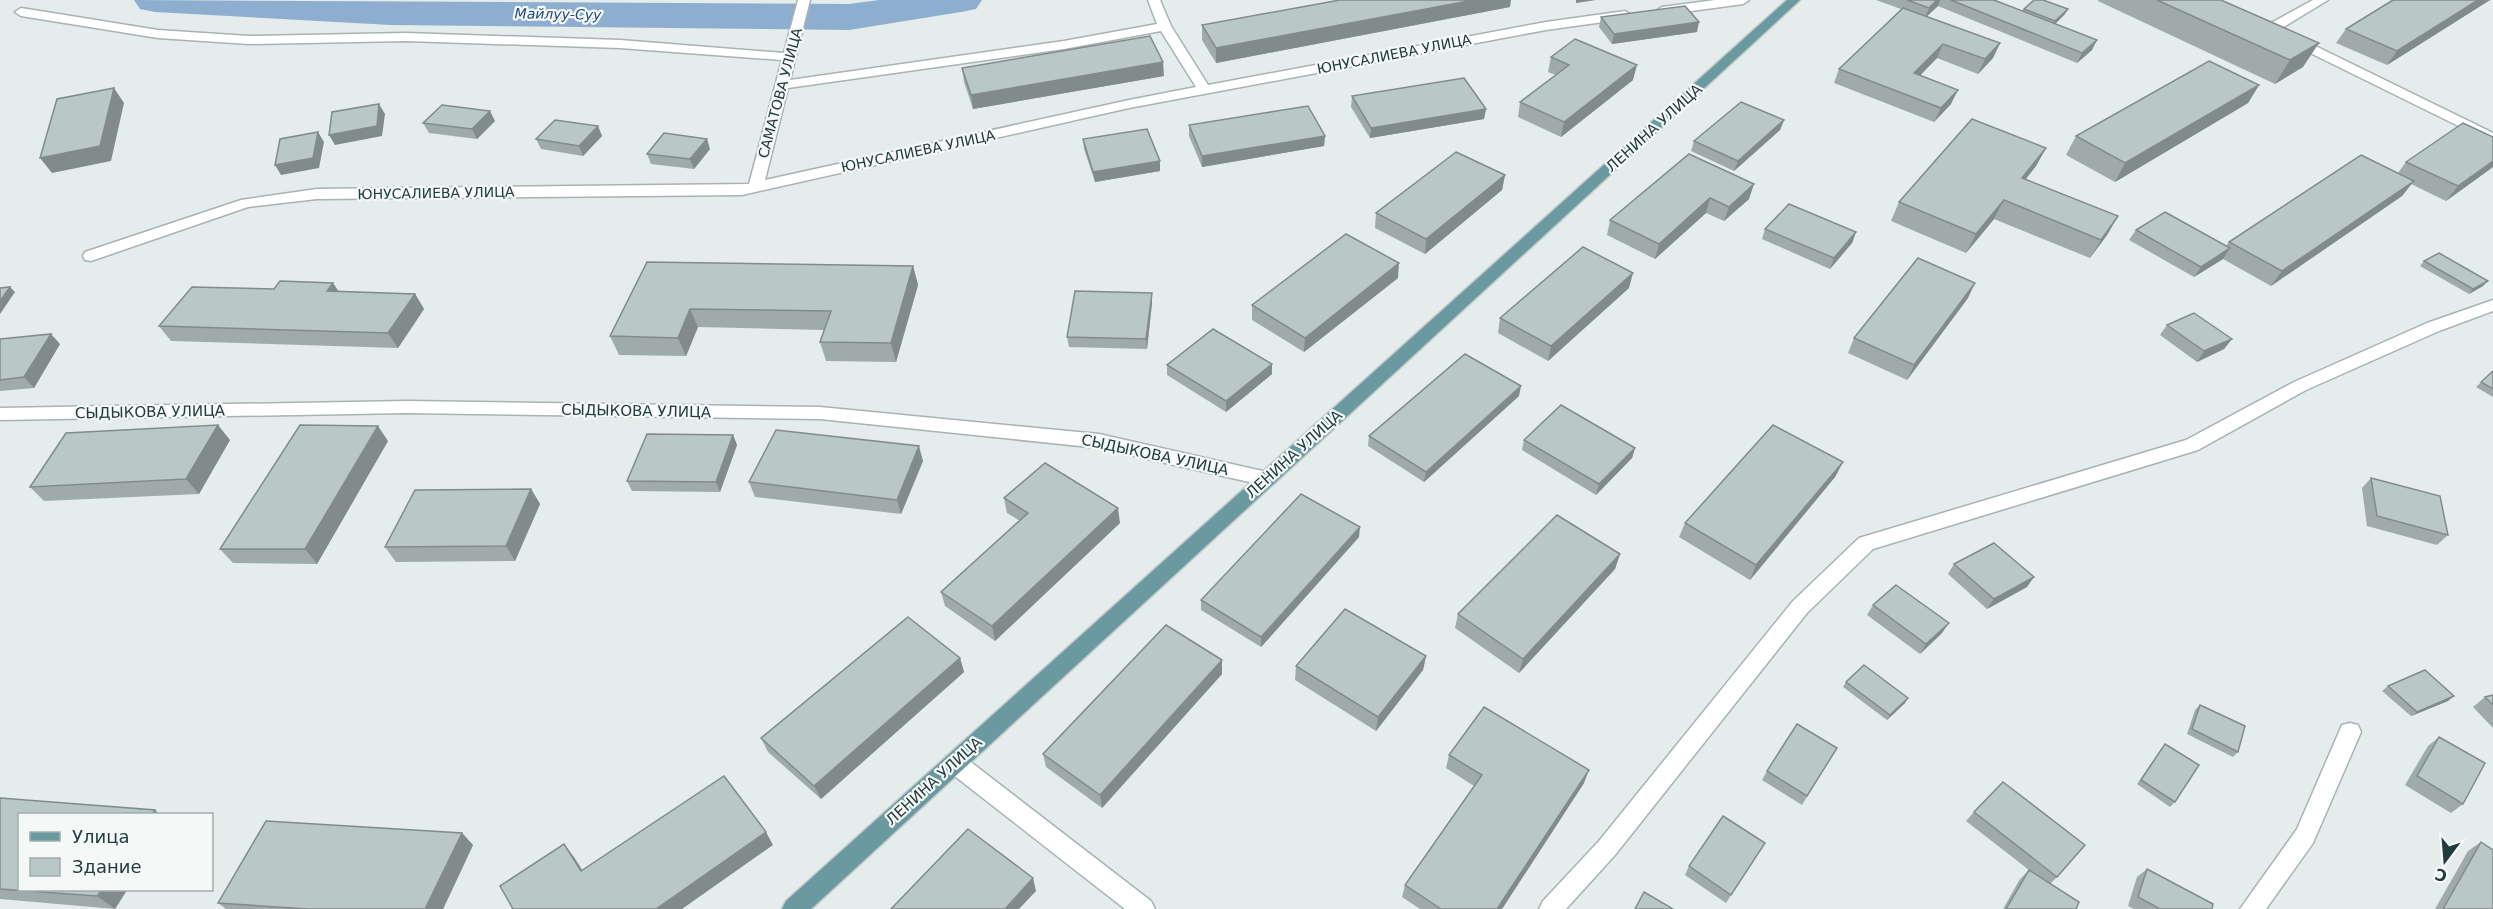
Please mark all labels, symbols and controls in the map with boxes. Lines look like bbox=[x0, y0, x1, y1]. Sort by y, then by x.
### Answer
water label: Майлуу-Суу bbox=[515, 5, 602, 23]
street label: САМАТОВА УЛИЦА bbox=[755, 26, 805, 160]
street label: ЮНУСАЛИЕВА УЛИЦА bbox=[1315, 31, 1473, 77]
street label: ЛЕНИНА УЛИЦА bbox=[1602, 80, 1706, 176]
street label: ЮНУСАЛИЕВА УЛИЦА bbox=[840, 127, 997, 175]
street label: ЮНУСАЛИЕВА УЛИЦА bbox=[357, 184, 515, 202]
street label: СЫДЫКОВА УЛИЦА bbox=[561, 401, 712, 421]
street label: СЫДЫКОВА УЛИЦА bbox=[75, 402, 226, 422]
street label: ЛЕНИНА УЛИЦА bbox=[1242, 406, 1346, 502]
street label: СЫДЫКОВА УЛИЦА bbox=[1080, 431, 1231, 480]
street label: ЛЕНИНА УЛИЦА bbox=[882, 733, 986, 829]
legend bbox=[18, 813, 213, 891]
text: Улица bbox=[72, 826, 129, 847]
north arrow bbox=[2415, 831, 2475, 891]
text: Здание bbox=[72, 856, 142, 877]
text: С bbox=[2433, 864, 2449, 886]

